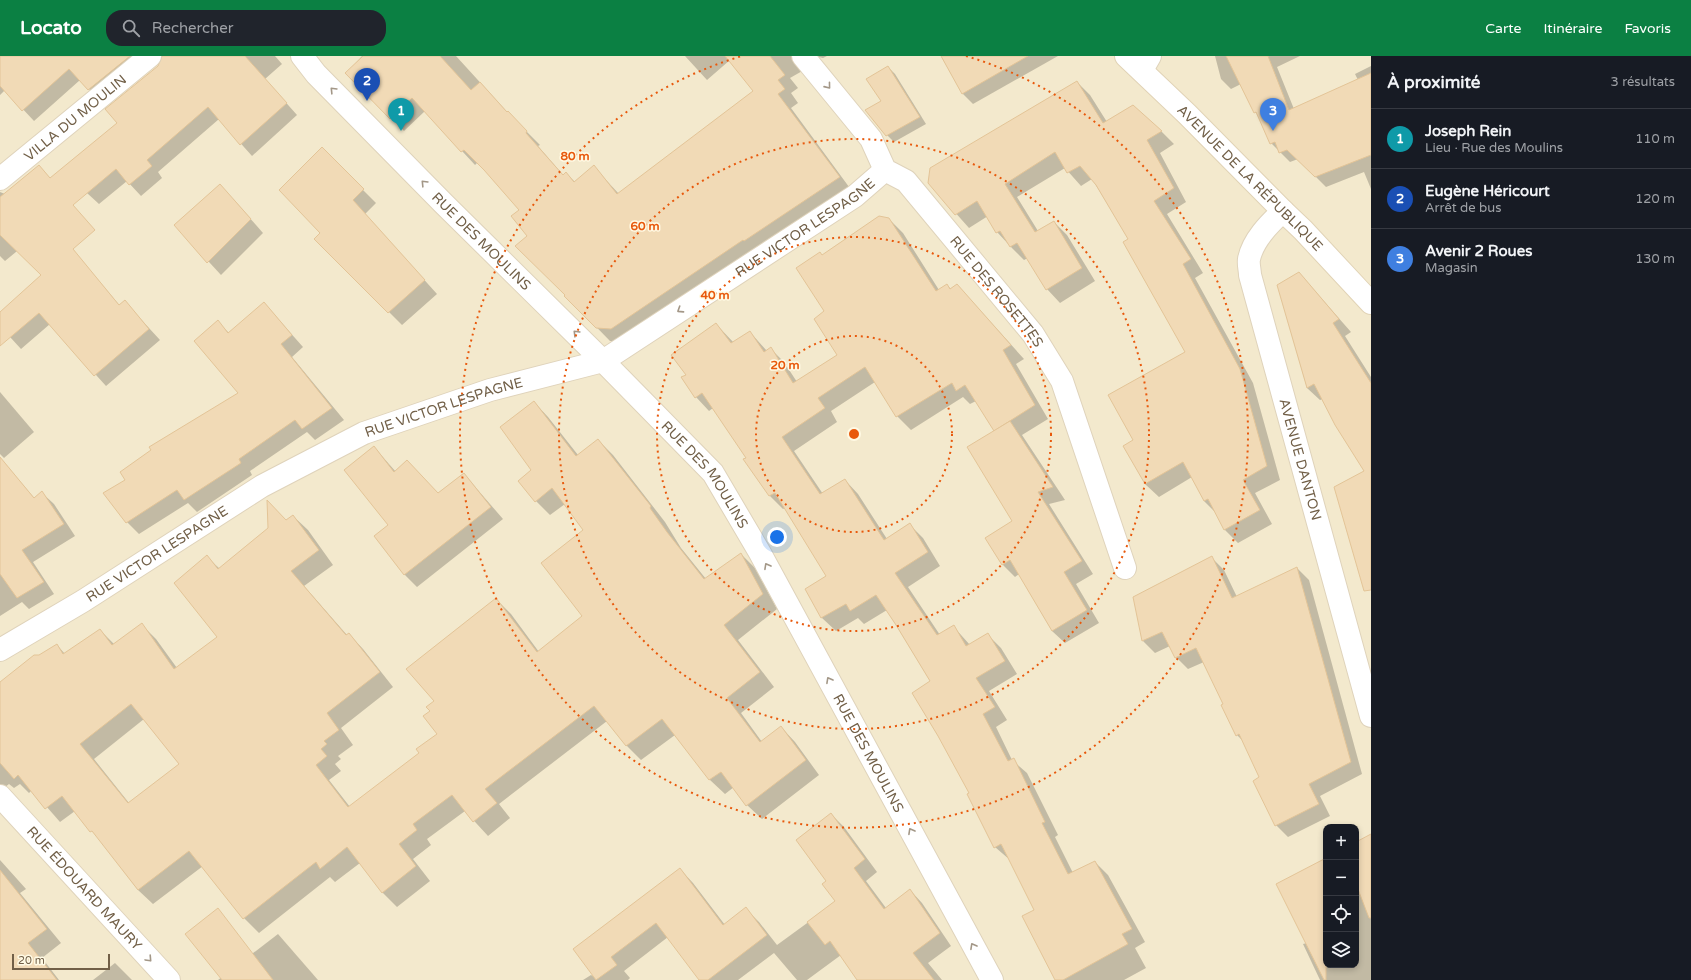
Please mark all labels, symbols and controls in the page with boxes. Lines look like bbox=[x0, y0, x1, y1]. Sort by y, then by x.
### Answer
search box bbox=[106, 10, 386, 46]
text: Locato bbox=[20, 17, 82, 39]
icon: search bbox=[120, 17, 142, 39]
text: Rechercher bbox=[152, 19, 233, 37]
text: Carte bbox=[1485, 20, 1521, 37]
text: Itinéraire bbox=[1543, 20, 1602, 37]
text: Favoris bbox=[1624, 20, 1671, 37]
pin: 2 bbox=[354, 68, 380, 101]
street label: VILLA DU MOULIN bbox=[20, 71, 130, 164]
text: À proximité bbox=[1387, 72, 1480, 93]
text: 3 résultats bbox=[1611, 74, 1675, 90]
one-way arrow bbox=[823, 82, 830, 89]
one-way arrow bbox=[330, 87, 337, 95]
pin: 1 bbox=[388, 98, 414, 131]
pin: 3 bbox=[1260, 98, 1286, 131]
street label: AVENUE DE LA RÉPUBLIQUE bbox=[1174, 101, 1327, 255]
text: Joseph Rein bbox=[1425, 122, 1511, 140]
text: 1 bbox=[1396, 131, 1404, 147]
text: 110 m bbox=[1635, 131, 1675, 147]
text: Lieu · Rue des Moulins bbox=[1425, 140, 1563, 156]
text: 80 m bbox=[560, 149, 590, 163]
street label: RUE VICTOR LESPAGNE bbox=[732, 174, 878, 281]
one-way arrow bbox=[421, 180, 428, 188]
text: Eugène Héricourt bbox=[1425, 182, 1550, 200]
street label: RUE DES MOULINS bbox=[429, 188, 535, 294]
text: 2 bbox=[1396, 191, 1404, 207]
text: 120 m bbox=[1635, 191, 1675, 207]
text: Arrêt de bus bbox=[1425, 200, 1501, 216]
text: 60 m bbox=[630, 219, 660, 233]
street label: RUE DES ROSETTES bbox=[947, 232, 1047, 350]
text: Avenir 2 Roues bbox=[1425, 242, 1532, 260]
text: 3 bbox=[1396, 251, 1404, 267]
text: 130 m bbox=[1635, 251, 1675, 267]
text: Magasin bbox=[1425, 260, 1478, 276]
text: 40 m bbox=[700, 288, 730, 302]
one-way arrow bbox=[677, 305, 684, 313]
one-way arrow bbox=[573, 330, 581, 338]
text: 20 m bbox=[770, 358, 800, 372]
street label: RUE VICTOR LESPAGNE bbox=[362, 373, 525, 441]
street label: AVENUE DANTON bbox=[1276, 396, 1325, 522]
street label: RUE DES MOULINS bbox=[658, 417, 752, 532]
centre of rings bbox=[847, 427, 861, 441]
street label: RUE VICTOR LESPAGNE bbox=[83, 502, 231, 605]
your location bbox=[767, 527, 787, 547]
one-way arrow bbox=[765, 563, 772, 570]
one-way arrow bbox=[827, 677, 834, 684]
street label: RUE DES MOULINS bbox=[830, 691, 908, 815]
street label: RUE ÉDOUARD MAURY bbox=[23, 823, 146, 954]
map controls bbox=[1323, 824, 1359, 968]
button: + bbox=[1323, 824, 1359, 860]
one-way arrow bbox=[909, 828, 916, 836]
button: − bbox=[1323, 860, 1359, 896]
button: locate bbox=[1323, 896, 1359, 932]
button: layers bbox=[1323, 932, 1359, 968]
one-way arrow bbox=[971, 943, 978, 950]
scale bar bbox=[12, 952, 110, 971]
text: 20 m bbox=[18, 954, 45, 967]
one-way arrow bbox=[144, 954, 152, 962]

